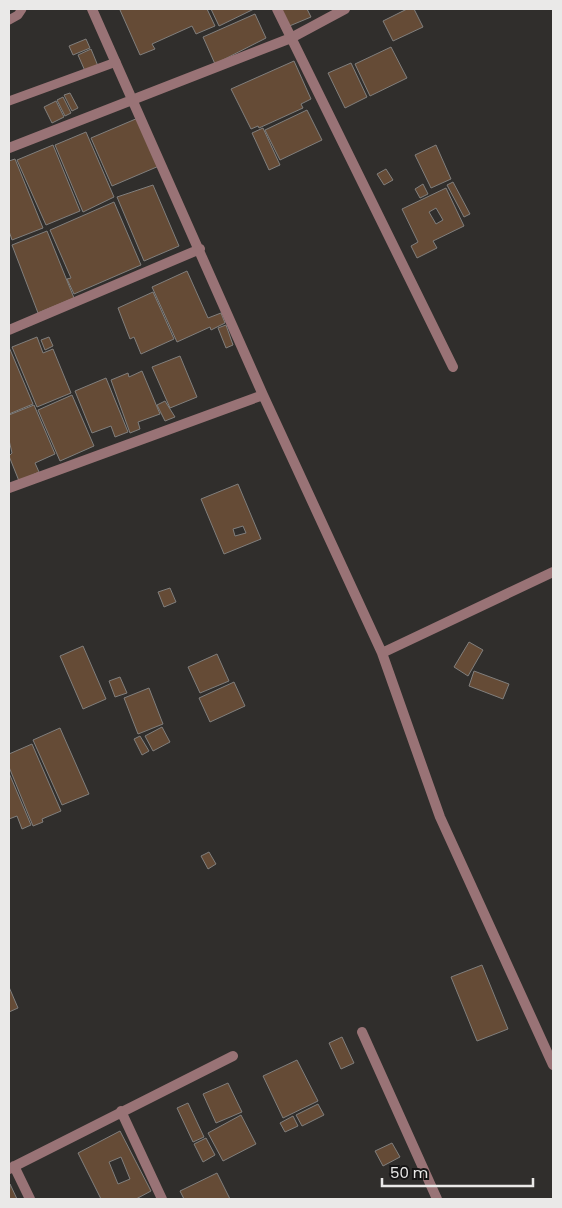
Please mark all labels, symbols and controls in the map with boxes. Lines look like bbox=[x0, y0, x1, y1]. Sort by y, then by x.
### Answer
scale bar bbox=[382, 1156, 533, 1188]
text: 50 m bbox=[390, 1162, 428, 1183]

